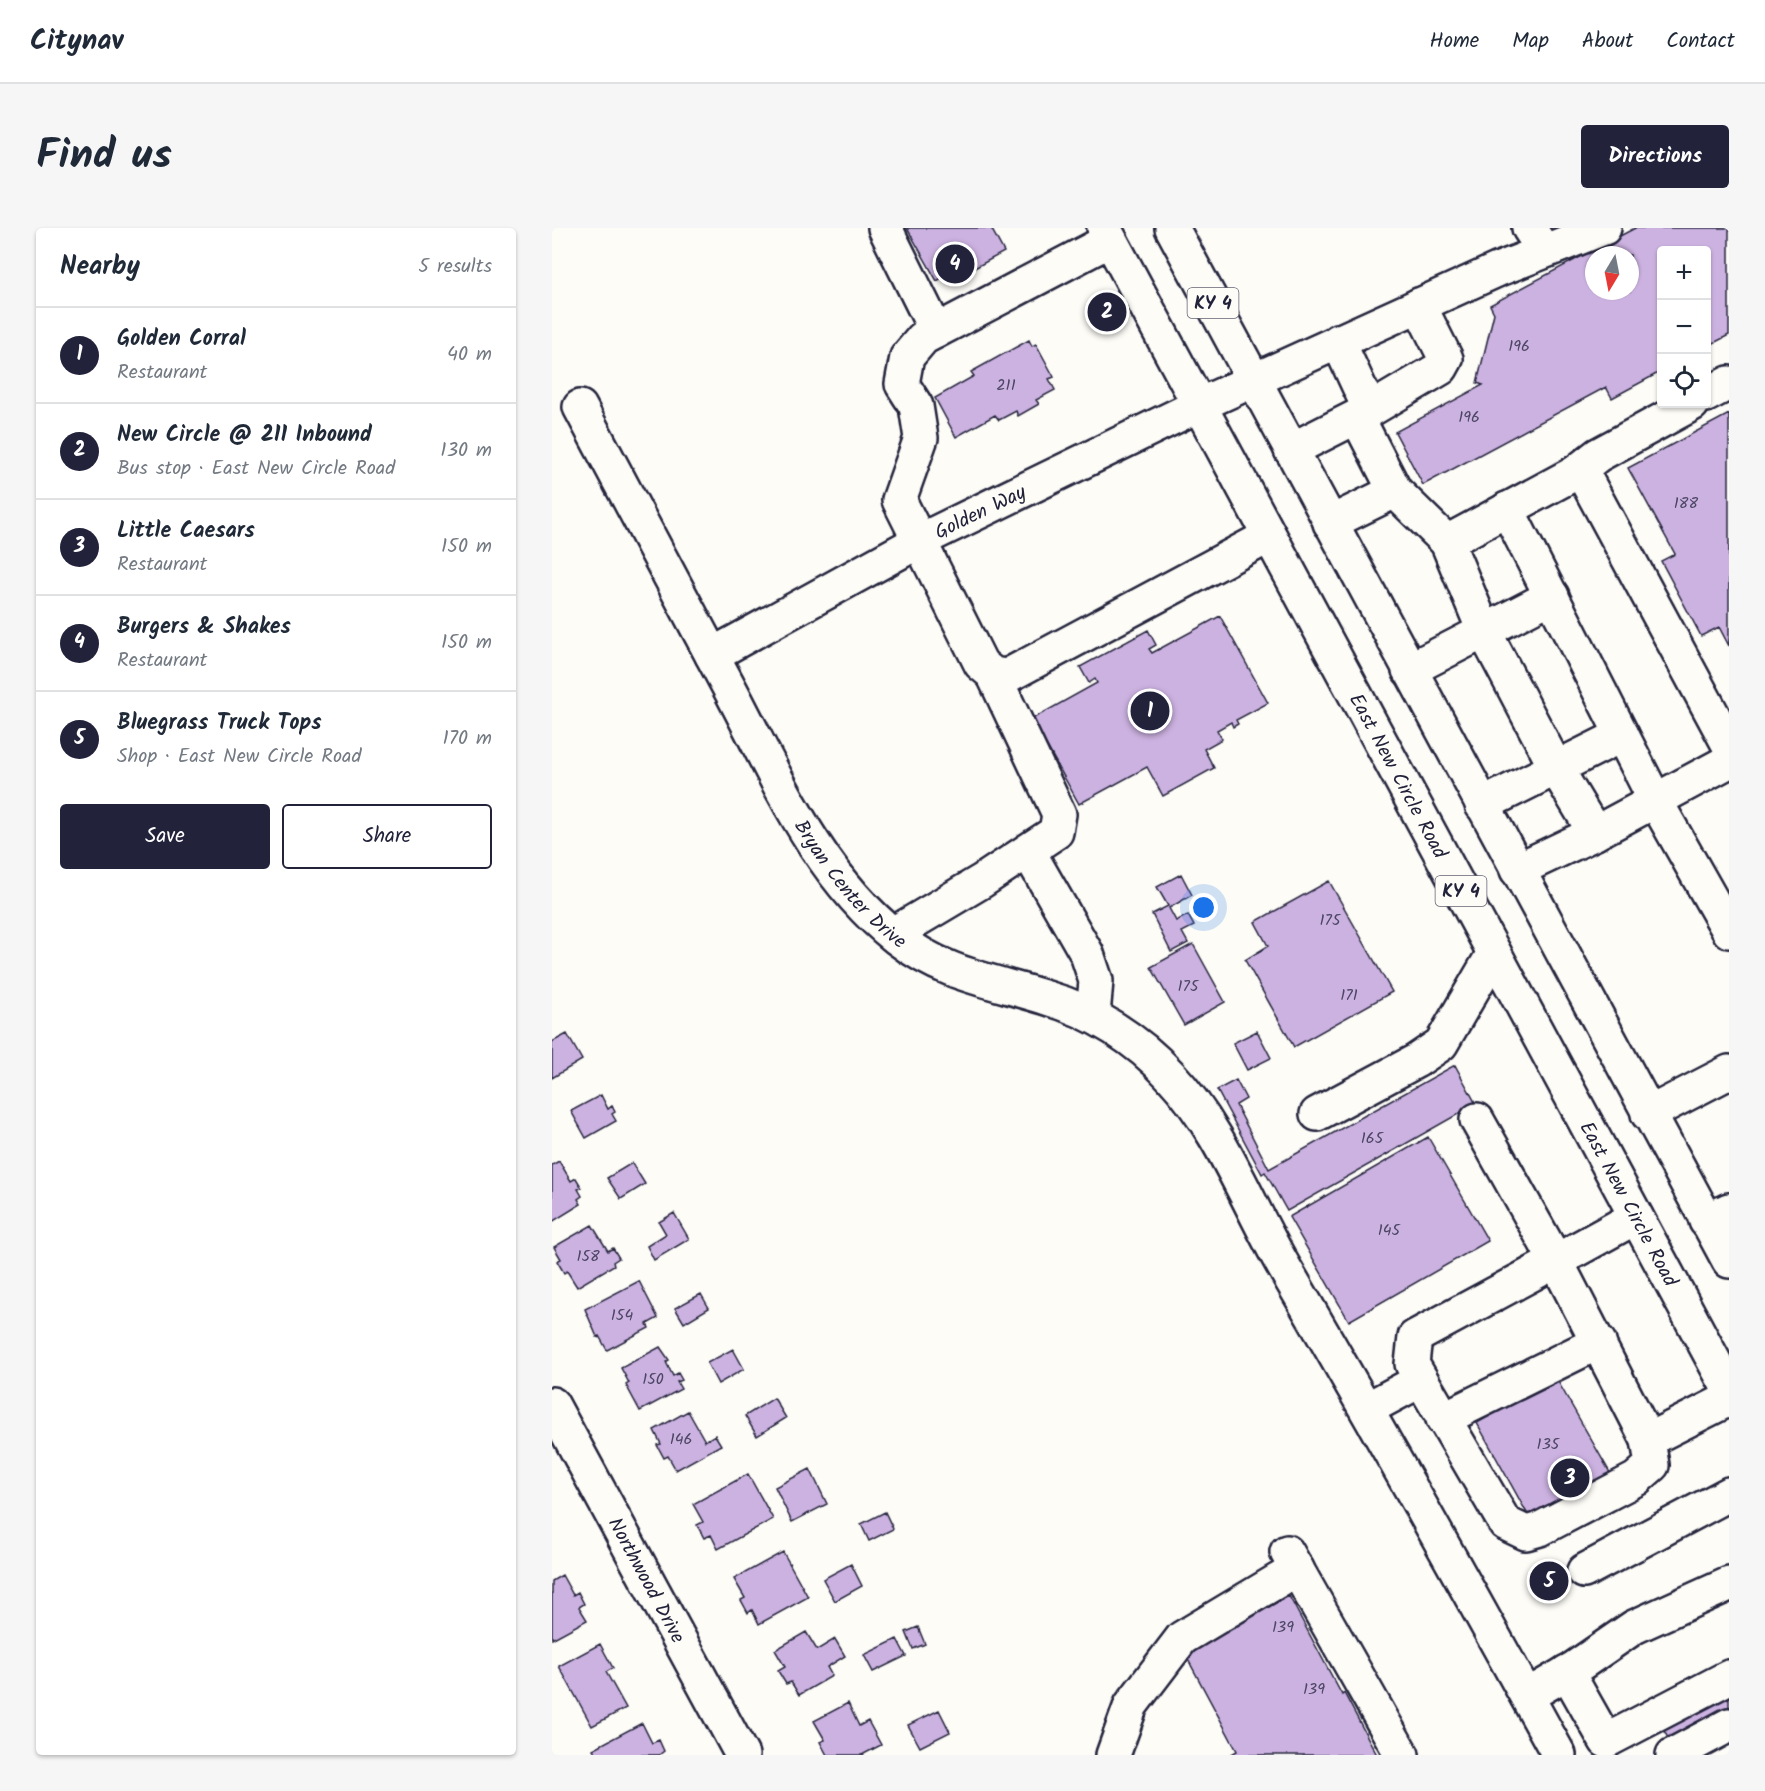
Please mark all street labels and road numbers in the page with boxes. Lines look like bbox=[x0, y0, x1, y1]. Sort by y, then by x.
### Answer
road number: KY 4 bbox=[1188, 288, 1238, 318]
street label: Golden Way bbox=[930, 477, 1033, 549]
street label: East New Circle Road bbox=[1339, 688, 1455, 866]
street label: Bryan Center Drive bbox=[785, 814, 913, 958]
road number: KY 4 bbox=[1436, 876, 1486, 906]
street label: East New Circle Road bbox=[1570, 1116, 1686, 1294]
street label: Northwood Drive bbox=[598, 1512, 693, 1650]

